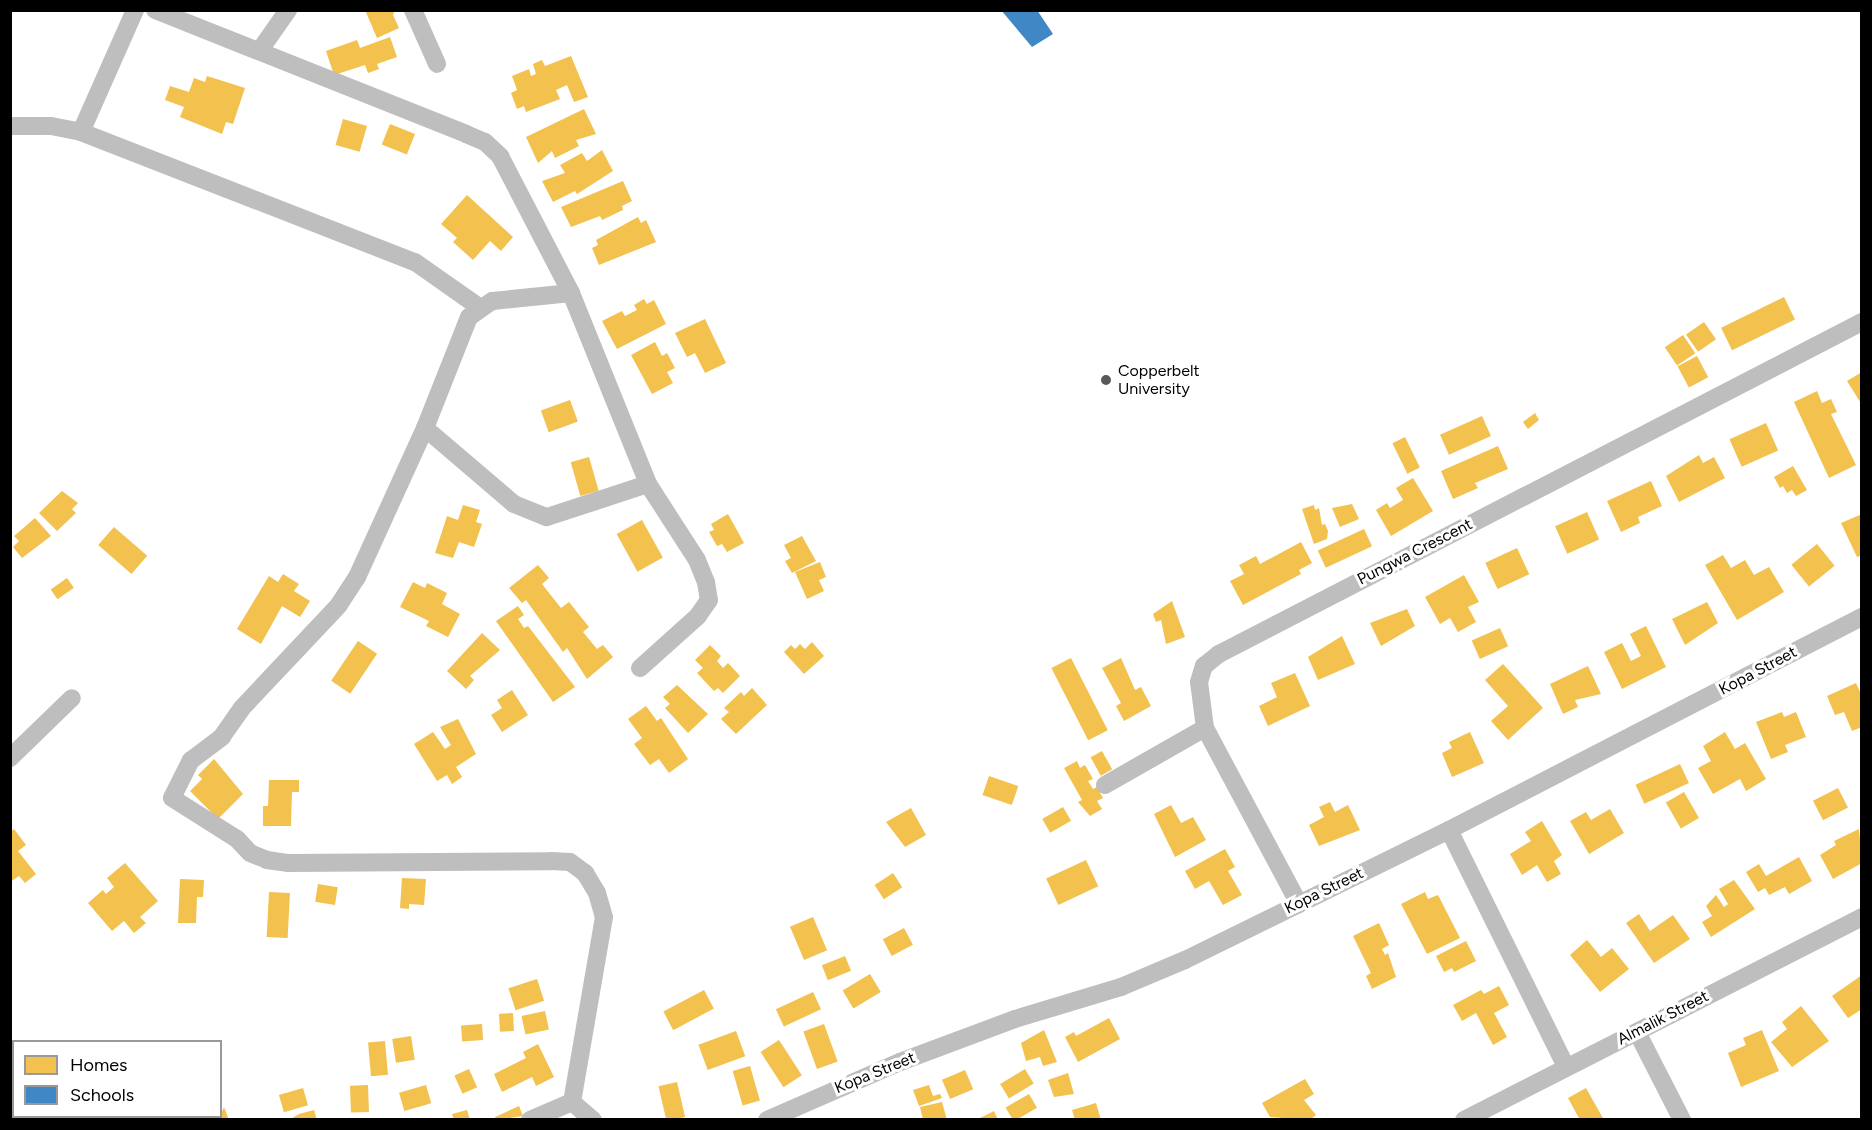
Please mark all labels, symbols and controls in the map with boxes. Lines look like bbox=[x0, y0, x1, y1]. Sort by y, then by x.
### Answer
place label: Copperbelt University bbox=[1118, 361, 1200, 399]
marker: Copperbelt University bbox=[1099, 373, 1113, 387]
street label: Pungwa Crescent bbox=[1354, 515, 1476, 589]
street label: Kopa Street bbox=[1716, 643, 1800, 699]
street label: Kopa Street bbox=[1281, 864, 1367, 918]
street label: Almalik Street bbox=[1614, 987, 1712, 1049]
legend bbox=[12, 1040, 222, 1118]
street label: Kopa Street bbox=[832, 1048, 918, 1098]
text: Homes bbox=[70, 1054, 128, 1076]
text: Schools bbox=[70, 1084, 134, 1106]

